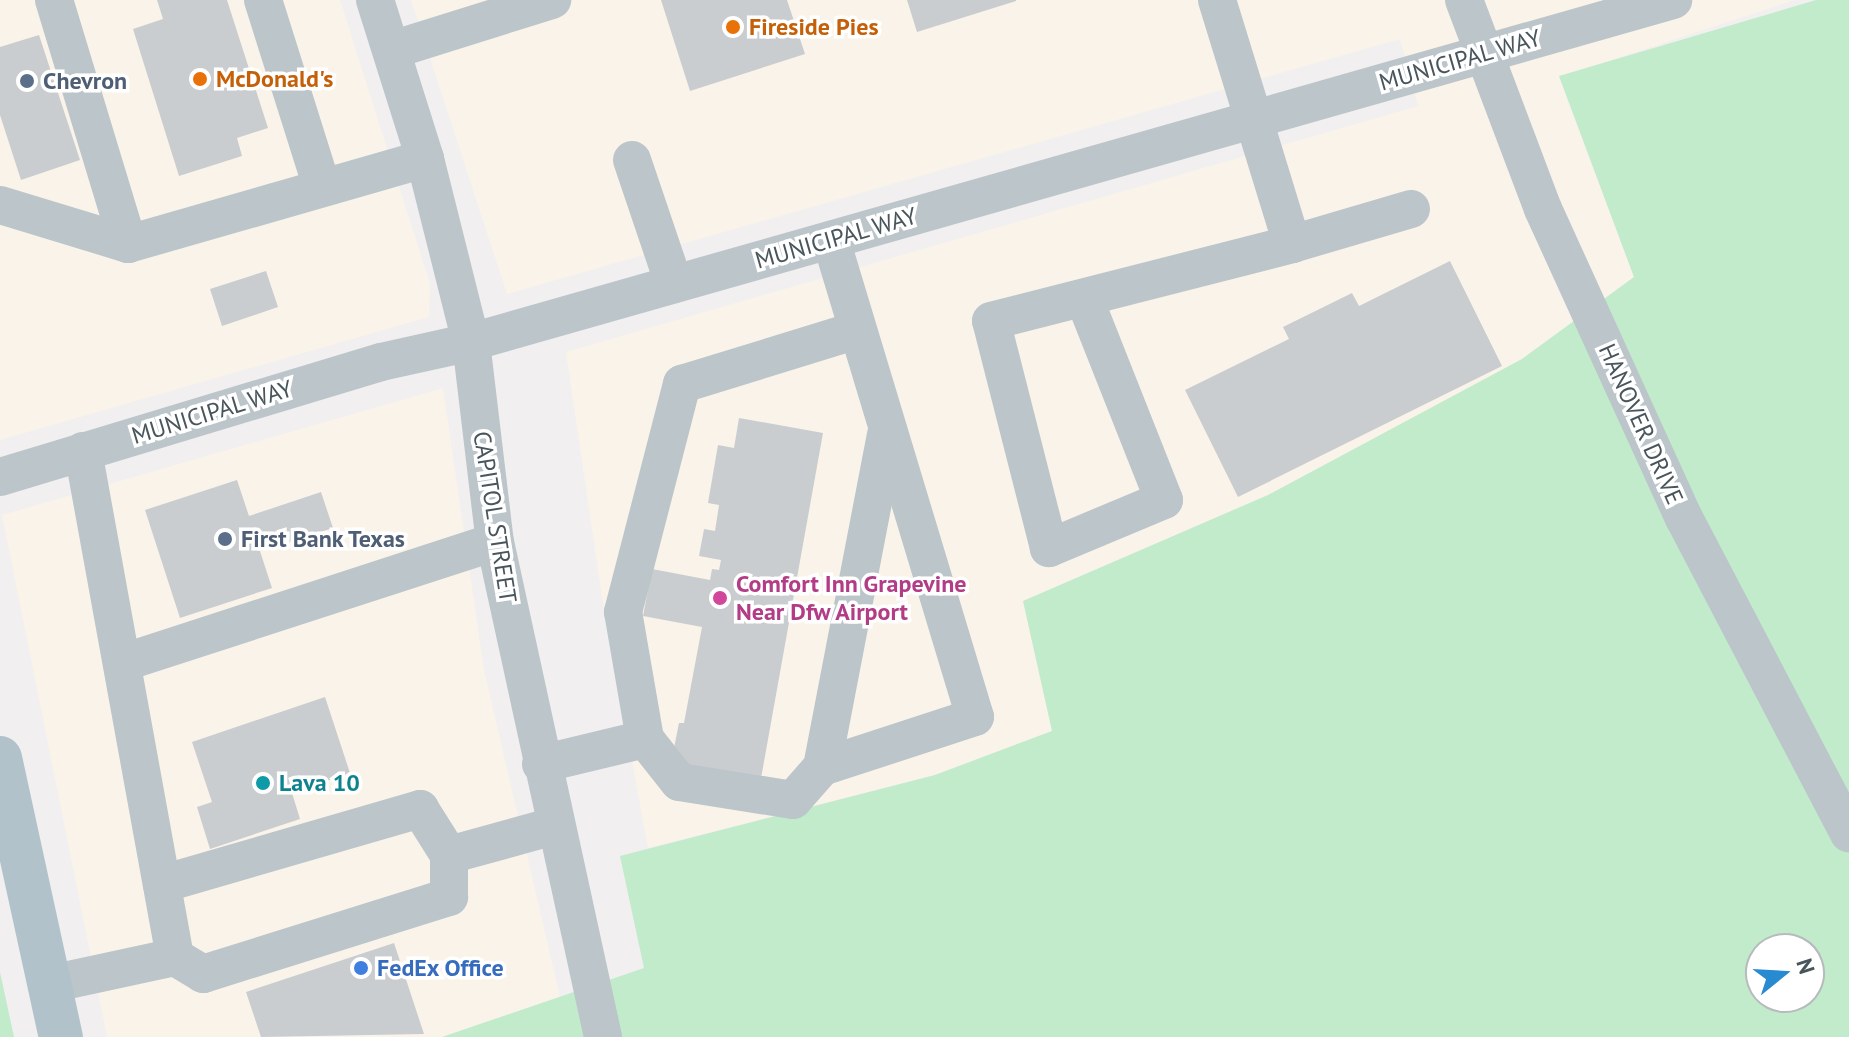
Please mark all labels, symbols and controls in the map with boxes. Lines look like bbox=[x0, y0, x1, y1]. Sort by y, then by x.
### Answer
place label: Fireside Pies bbox=[749, 13, 879, 41]
marker: Fireside Pies bbox=[724, 18, 742, 36]
street label: MUNICIPAL WAY bbox=[1375, 23, 1545, 97]
place label: McDonald's bbox=[216, 65, 333, 93]
place label: Chevron bbox=[43, 67, 127, 95]
marker: McDonald's bbox=[191, 70, 209, 88]
marker: Chevron bbox=[18, 72, 36, 90]
street label: MUNICIPAL WAY bbox=[751, 201, 921, 275]
street label: HANOVER DRIVE bbox=[1593, 339, 1689, 509]
street label: MUNICIPAL WAY bbox=[127, 374, 297, 450]
street label: CAPITOL STREET bbox=[467, 429, 523, 605]
place label: First Bank Texas bbox=[241, 525, 407, 553]
marker: First Bank Texas bbox=[216, 530, 234, 548]
place label: Comfort Inn Grapevine Near Dfw Airport bbox=[736, 570, 967, 626]
marker: Comfort Inn Grapevine Near Dfw Airport bbox=[711, 589, 729, 607]
place label: Lava 10 bbox=[279, 769, 360, 797]
marker: Lava 10 bbox=[254, 774, 272, 792]
north arrow bbox=[1745, 933, 1825, 1013]
place label: FedEx Office bbox=[377, 954, 505, 982]
text: N bbox=[1790, 955, 1821, 977]
marker: FedEx Office bbox=[352, 959, 370, 977]

